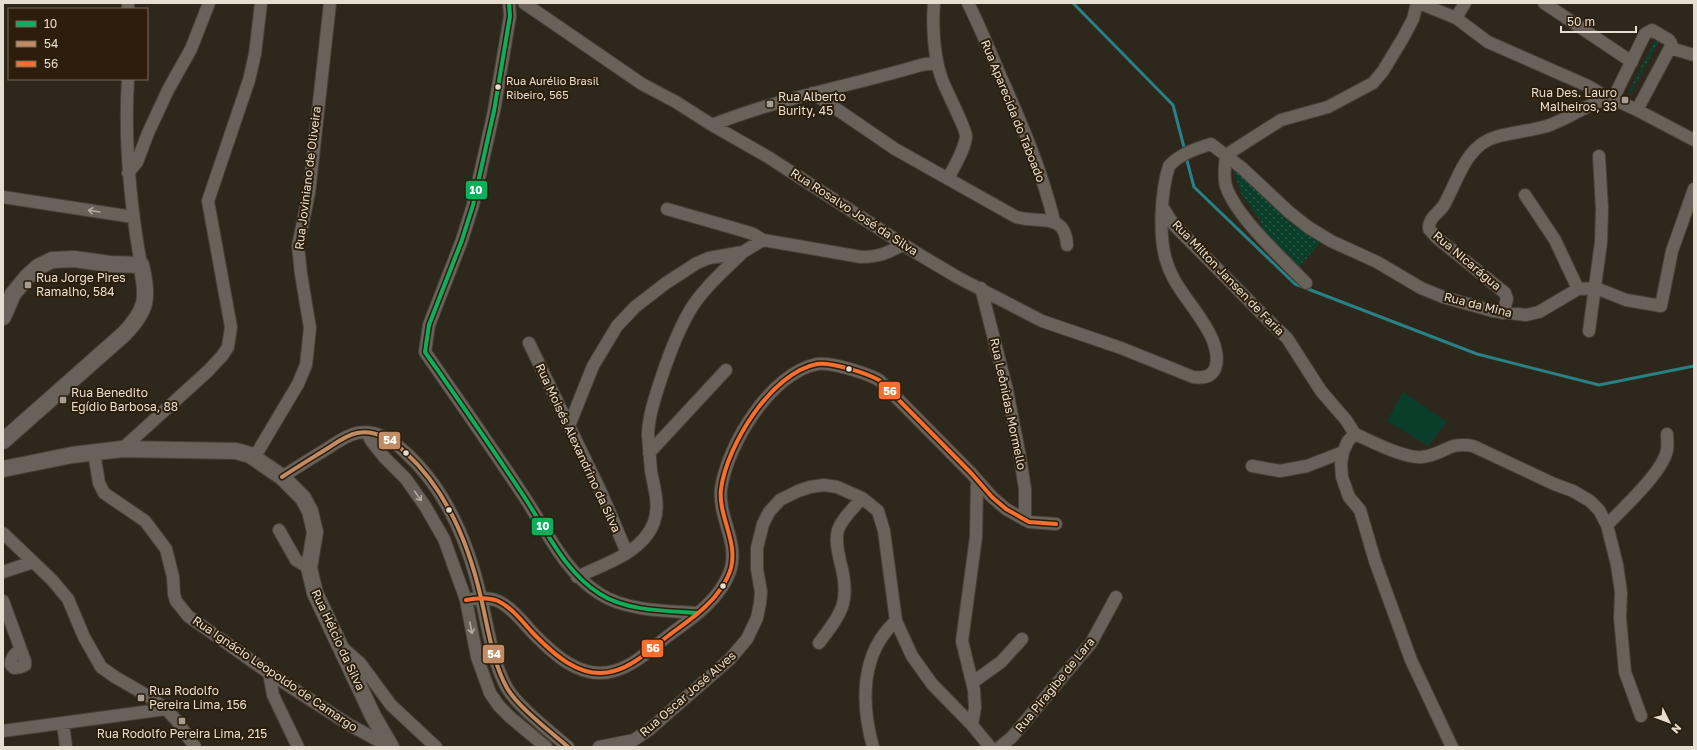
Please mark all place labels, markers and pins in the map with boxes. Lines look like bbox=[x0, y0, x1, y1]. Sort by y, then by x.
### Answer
place label: Rua Aurélio Brasil Ribeiro, 565 bbox=[506, 74, 600, 101]
marker: Rua Aurélio Brasil Ribeiro, 565 bbox=[493, 82, 503, 92]
place label: Rua Des. Lauro Malheiros, 33 bbox=[1531, 85, 1617, 114]
place label: Rua Alberto Burity, 45 bbox=[778, 89, 846, 118]
marker: Rua Des. Lauro Malheiros, 33 bbox=[1620, 95, 1630, 105]
marker: Rua Alberto Burity, 45 bbox=[765, 99, 775, 109]
place label: Rua Jorge Pires Ramalho, 584 bbox=[36, 270, 126, 299]
marker: Rua Jorge Pires Ramalho, 584 bbox=[23, 280, 33, 290]
unlabelled marker bbox=[844, 364, 854, 374]
place label: Rua Benedito Egídio Barbosa, 88 bbox=[71, 385, 178, 414]
marker: Rua Benedito Egídio Barbosa, 88 bbox=[58, 395, 68, 405]
unlabelled marker bbox=[401, 448, 411, 458]
unlabelled marker bbox=[444, 505, 454, 515]
unlabelled marker bbox=[718, 581, 728, 591]
place label: Rua Rodolfo Pereira Lima, 156 bbox=[149, 683, 247, 712]
marker: Rua Rodolfo Pereira Lima, 156 bbox=[136, 693, 146, 703]
marker: Rua Rodolfo Pereira Lima, 215 bbox=[177, 716, 187, 726]
place label: Rua Rodolfo Pereira Lima, 215 bbox=[97, 726, 267, 741]

